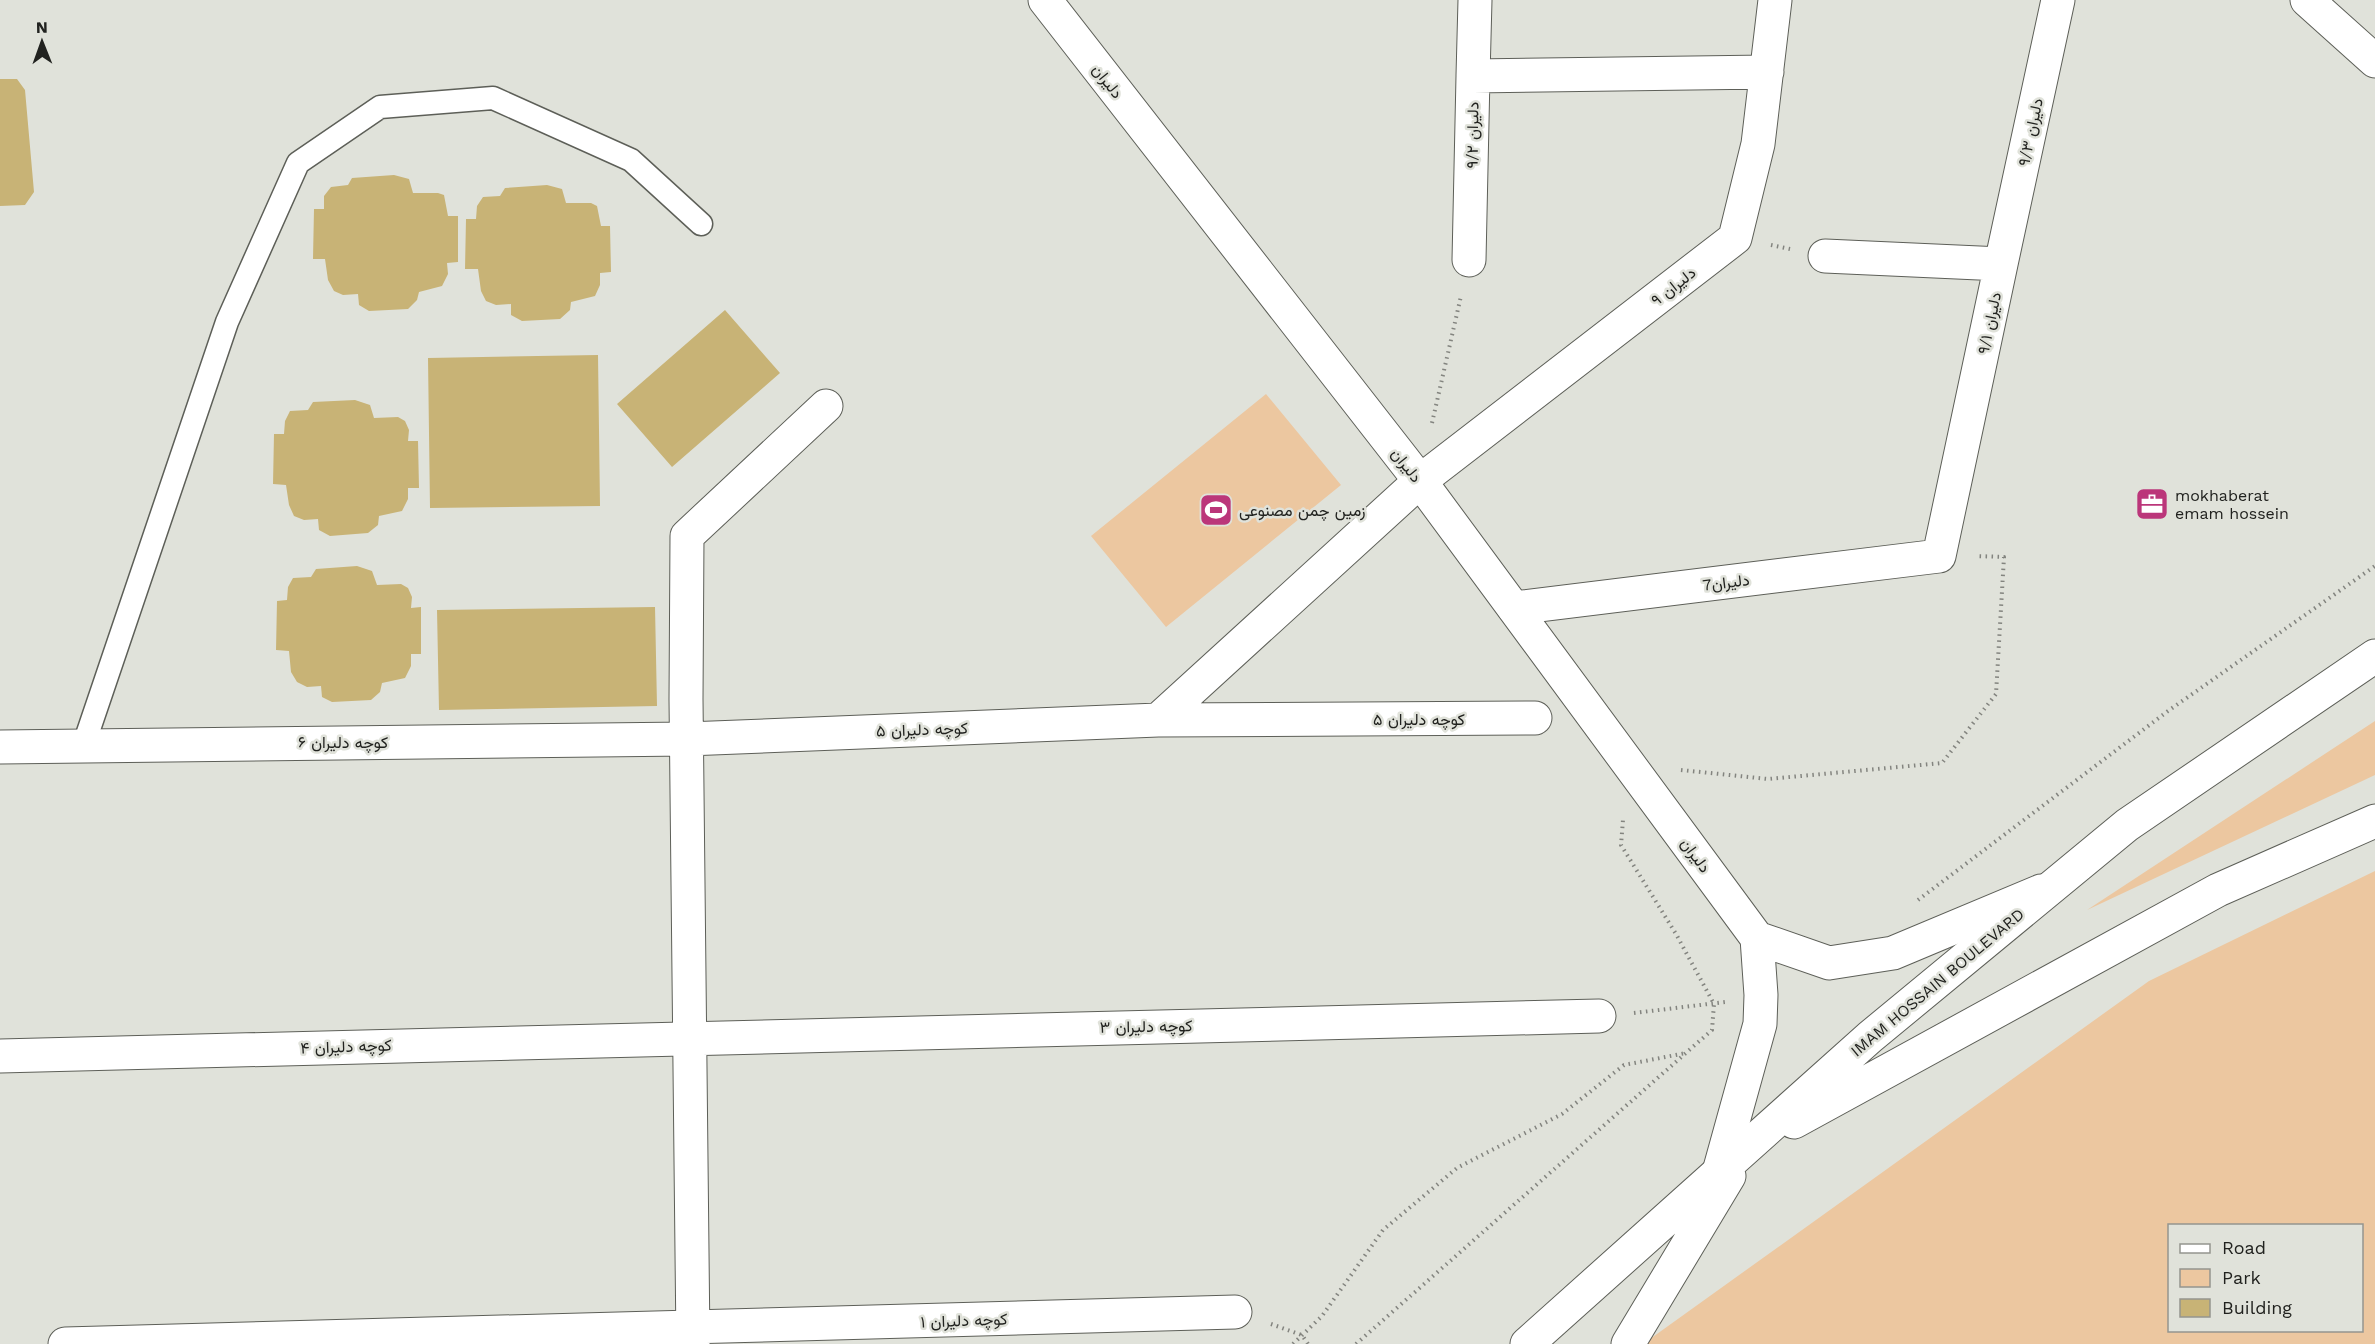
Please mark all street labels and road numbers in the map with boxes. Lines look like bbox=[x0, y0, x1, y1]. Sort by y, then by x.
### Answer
street label: دلیران bbox=[1088, 60, 1127, 103]
street label: دلیران ۹/۳ bbox=[2014, 96, 2048, 168]
street label: دلیران ۹/۲ bbox=[1462, 101, 1484, 169]
street label: دلیران ۹ bbox=[1647, 263, 1700, 310]
street label: دلیران ۹/۱ bbox=[1974, 290, 2006, 356]
street label: دلیران bbox=[1387, 444, 1426, 487]
street label: دلیران7 bbox=[1701, 570, 1751, 596]
street label: کوچه دلیران ۵ bbox=[1373, 710, 1465, 731]
street label: کوچه دلیران ۵ bbox=[876, 718, 968, 743]
street label: کوچه دلیران ۶ bbox=[298, 733, 388, 754]
street label: دلیران bbox=[1676, 834, 1715, 877]
street label: IMAM HOSSAIN BOULEVARD bbox=[1847, 904, 2028, 1060]
street label: کوچه دلیران ۳ bbox=[1099, 1016, 1193, 1039]
street label: کوچه دلیران ۴ bbox=[300, 1035, 392, 1060]
street label: کوچه دلیران ۱ bbox=[920, 1309, 1008, 1334]

